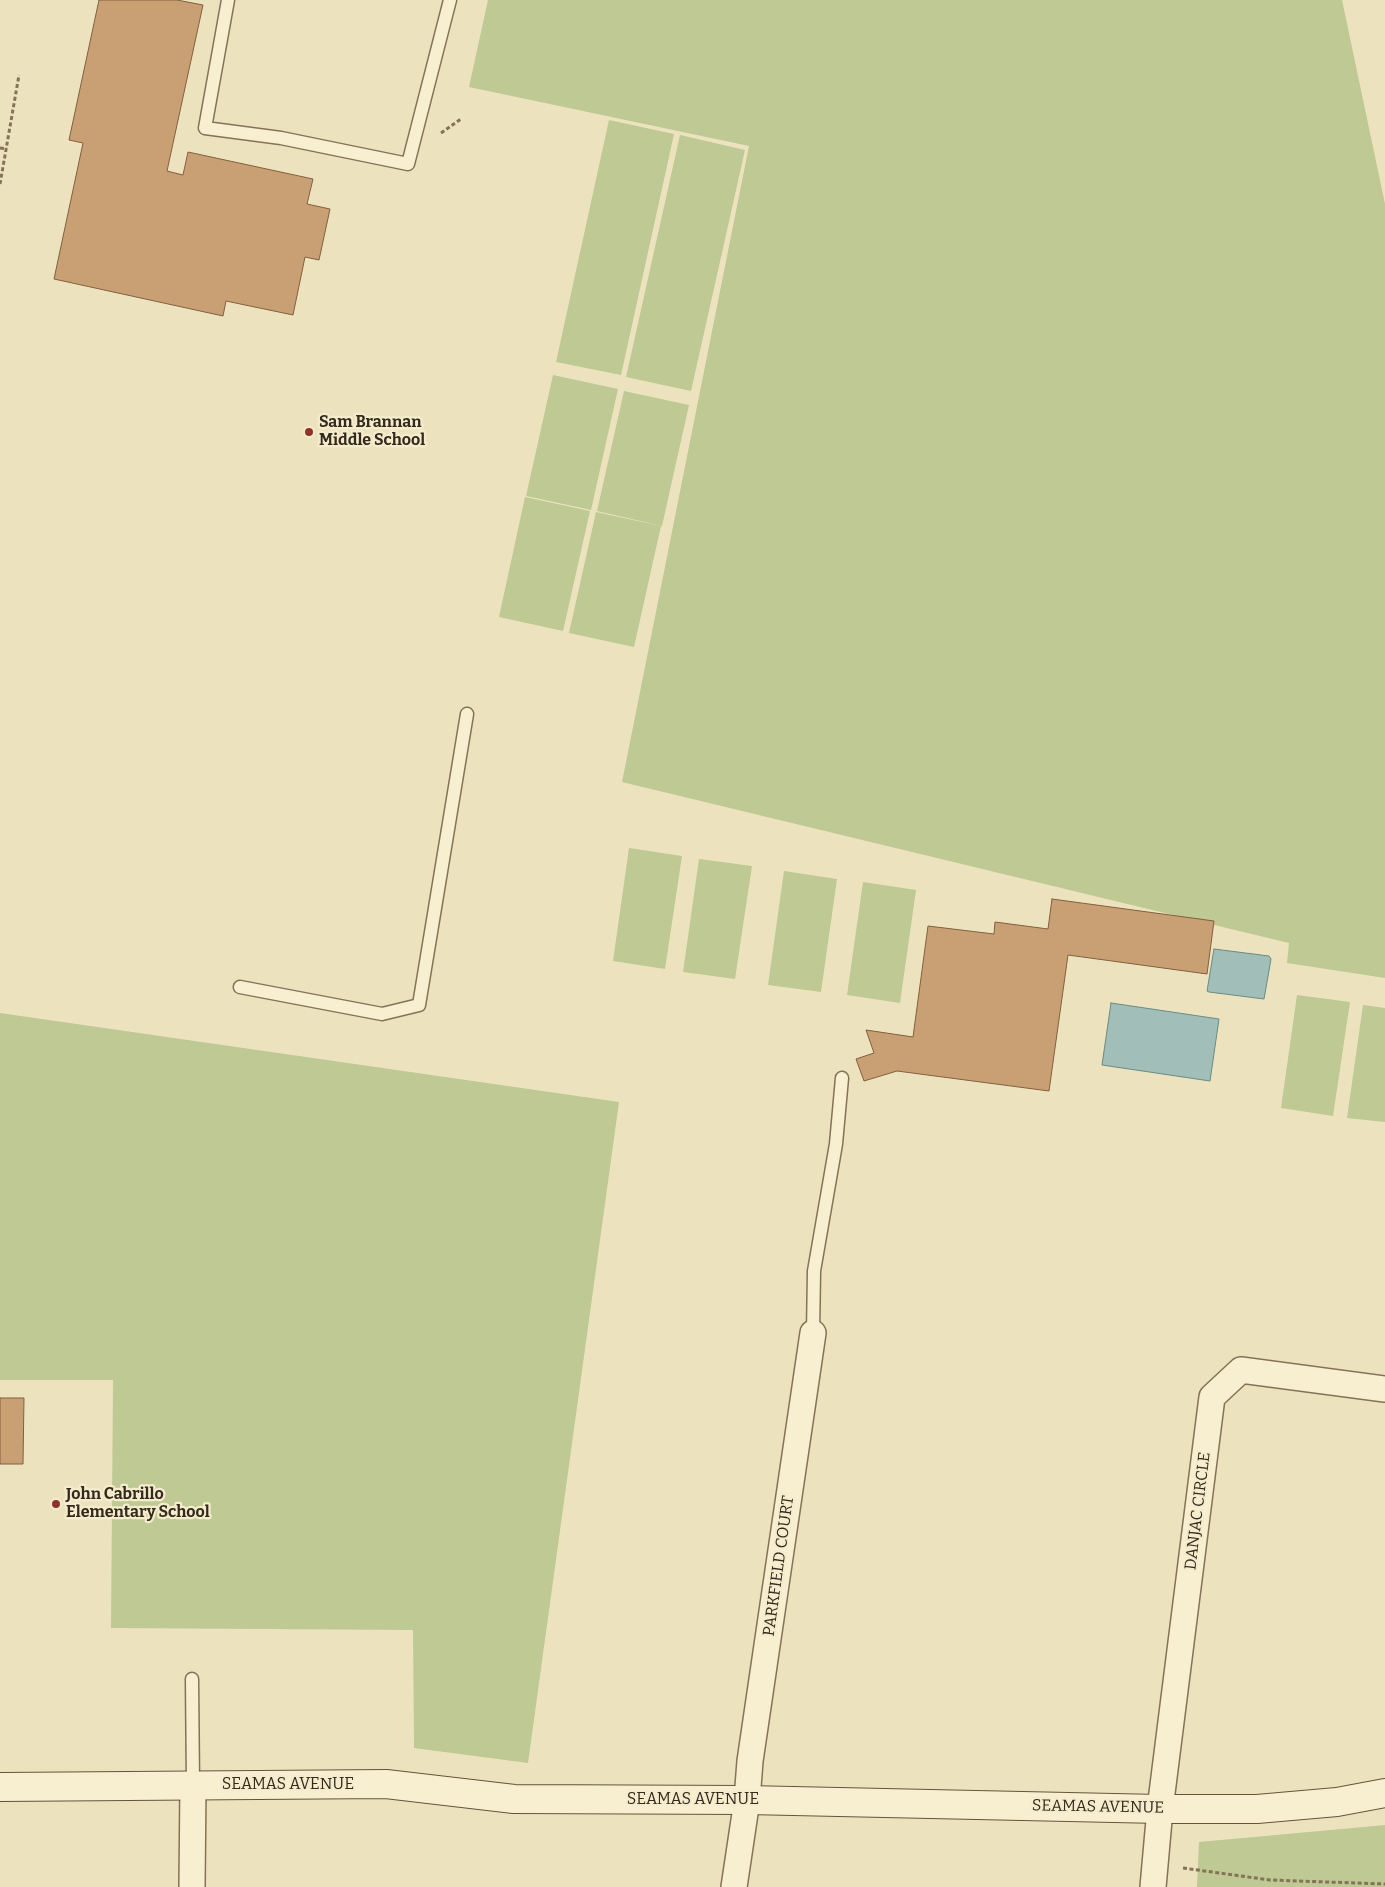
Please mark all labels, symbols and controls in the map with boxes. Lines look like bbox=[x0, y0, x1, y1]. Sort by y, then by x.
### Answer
place label: Sam Brannan Middle School bbox=[319, 413, 425, 451]
marker: Sam Brannan Middle School bbox=[303, 426, 315, 438]
street label: DANJAC CIRCLE bbox=[1181, 1451, 1215, 1571]
place label: John Cabrillo Elementary School bbox=[66, 1485, 210, 1523]
street label: PARKFIELD COURT bbox=[760, 1495, 798, 1637]
marker: John Cabrillo Elementary School bbox=[50, 1498, 62, 1510]
street label: SEAMAS AVENUE bbox=[222, 1775, 354, 1795]
street label: SEAMAS AVENUE bbox=[627, 1790, 759, 1810]
street label: SEAMAS AVENUE bbox=[1032, 1796, 1164, 1818]

